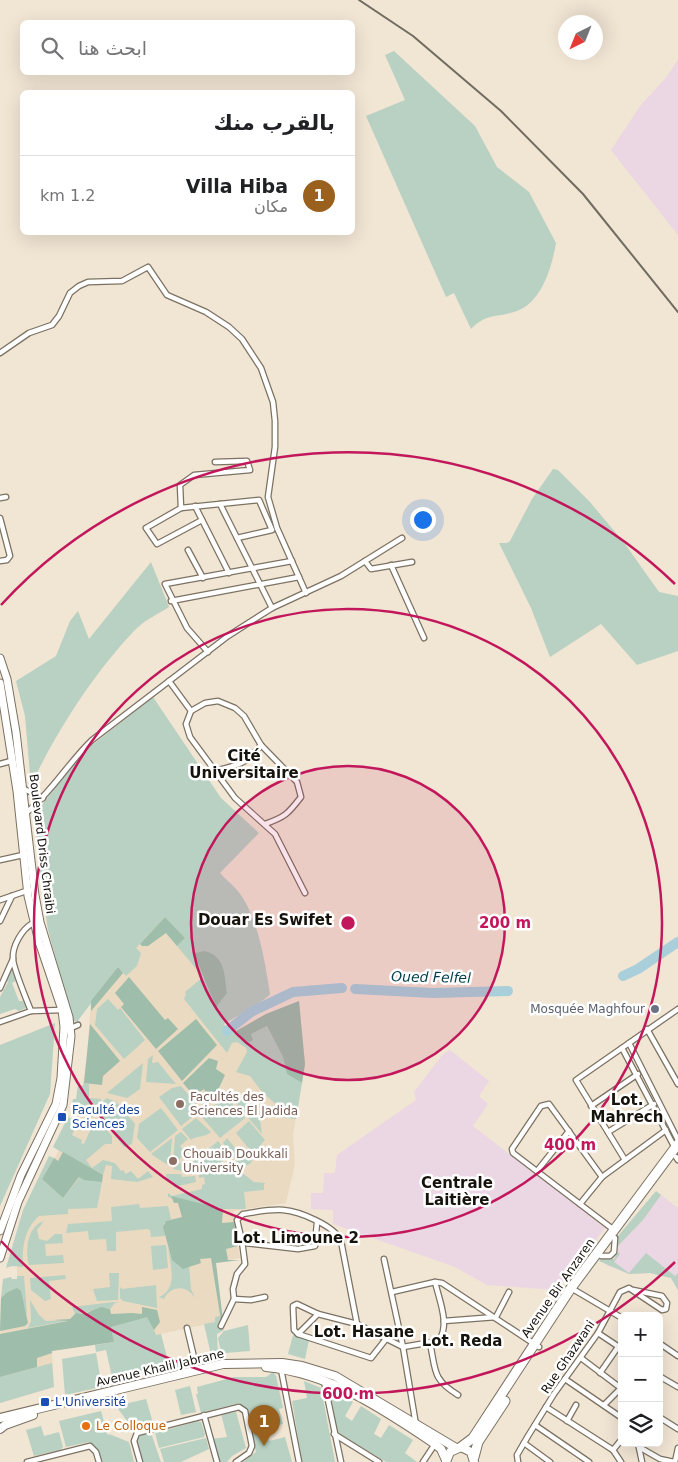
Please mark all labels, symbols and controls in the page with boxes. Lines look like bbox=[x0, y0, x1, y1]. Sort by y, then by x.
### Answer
north arrow bbox=[558, 15, 603, 60]
search box bbox=[20, 20, 355, 75]
icon: search bbox=[38, 34, 66, 62]
text: ابحث هنا bbox=[78, 37, 147, 59]
text: بالقرب منك bbox=[214, 111, 335, 135]
text: Villa Hiba bbox=[186, 175, 288, 197]
text: 1.2 km bbox=[40, 186, 95, 205]
text: 1 bbox=[313, 186, 325, 205]
text: مكان bbox=[254, 197, 288, 216]
your location bbox=[410, 507, 436, 533]
district label: Cité Universitaire bbox=[189, 747, 299, 782]
street label: Boulevard Driss Chraibi bbox=[26, 773, 58, 915]
district label: Douar Es Swifet bbox=[198, 911, 332, 929]
centre of rings bbox=[339, 914, 357, 932]
text: 200 m bbox=[479, 914, 531, 932]
water label: Oued Felfel bbox=[391, 968, 471, 986]
place label: Mosquée Maghfour bbox=[530, 1002, 645, 1016]
marker: Mosquée Maghfour bbox=[649, 1003, 661, 1015]
place label: Facultés des Sciences El Jadida bbox=[190, 1090, 298, 1118]
district label: Lot. Mahrech bbox=[591, 1091, 663, 1126]
marker: Facultés des Sciences El Jadida bbox=[174, 1098, 186, 1110]
place label: Faculté des Sciences bbox=[72, 1103, 140, 1131]
marker: Faculté des Sciences bbox=[56, 1111, 68, 1123]
text: 400 m bbox=[544, 1136, 596, 1154]
place label: Chouaib Doukkali University bbox=[183, 1147, 288, 1175]
marker: Chouaib Doukkali University bbox=[167, 1155, 179, 1167]
district label: Centrale Laitière bbox=[421, 1174, 493, 1209]
district label: Lot. Limoune 2 bbox=[233, 1229, 359, 1247]
street label: Avenue Bir Anzaren bbox=[518, 1236, 598, 1340]
map controls bbox=[618, 1312, 663, 1447]
button: + bbox=[618, 1312, 663, 1357]
street label: Rue Ghazwani bbox=[538, 1318, 598, 1396]
district label: Lot. Hasane bbox=[314, 1323, 414, 1341]
district label: Lot. Reda bbox=[422, 1332, 502, 1350]
street label: Avenue Khalil Jabrane bbox=[95, 1346, 225, 1390]
button: − bbox=[618, 1357, 663, 1402]
text: 600 m bbox=[322, 1385, 374, 1403]
place label: L'Université bbox=[55, 1395, 126, 1409]
marker: L'Université bbox=[39, 1396, 51, 1408]
button: layers bbox=[618, 1402, 663, 1447]
pin: 1 bbox=[248, 1405, 280, 1446]
place label: Le Colloque bbox=[96, 1419, 166, 1433]
marker: Le Colloque bbox=[80, 1420, 92, 1432]

